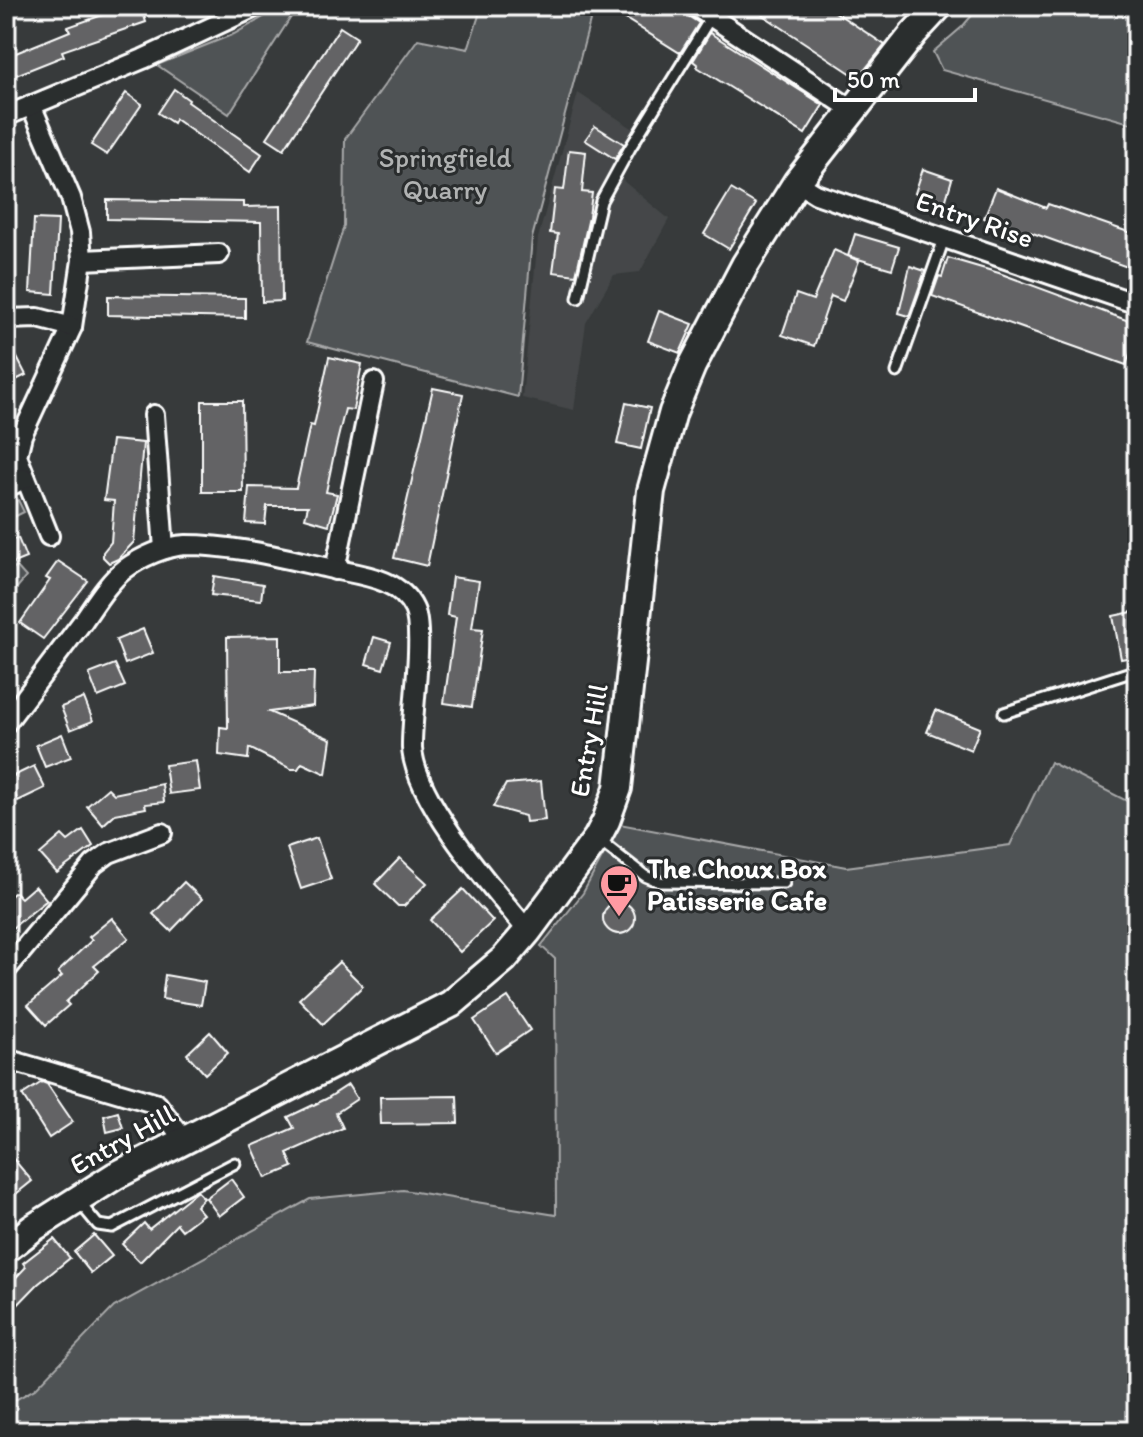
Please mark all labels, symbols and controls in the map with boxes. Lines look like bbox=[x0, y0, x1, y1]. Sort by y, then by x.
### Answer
scale bar bbox=[835, 52, 975, 102]
text: 50 m bbox=[847, 65, 900, 94]
park label: Springfield Quarry bbox=[379, 140, 511, 206]
street label: Entry Rise bbox=[912, 183, 1038, 255]
street label: Entry Hill bbox=[561, 681, 615, 799]
place label: The Choux Box Patisserie Cafe bbox=[646, 851, 827, 917]
cafe icon: The Choux Box Patisserie Cafe bbox=[598, 863, 640, 918]
street label: Entry Hill bbox=[64, 1096, 180, 1182]

